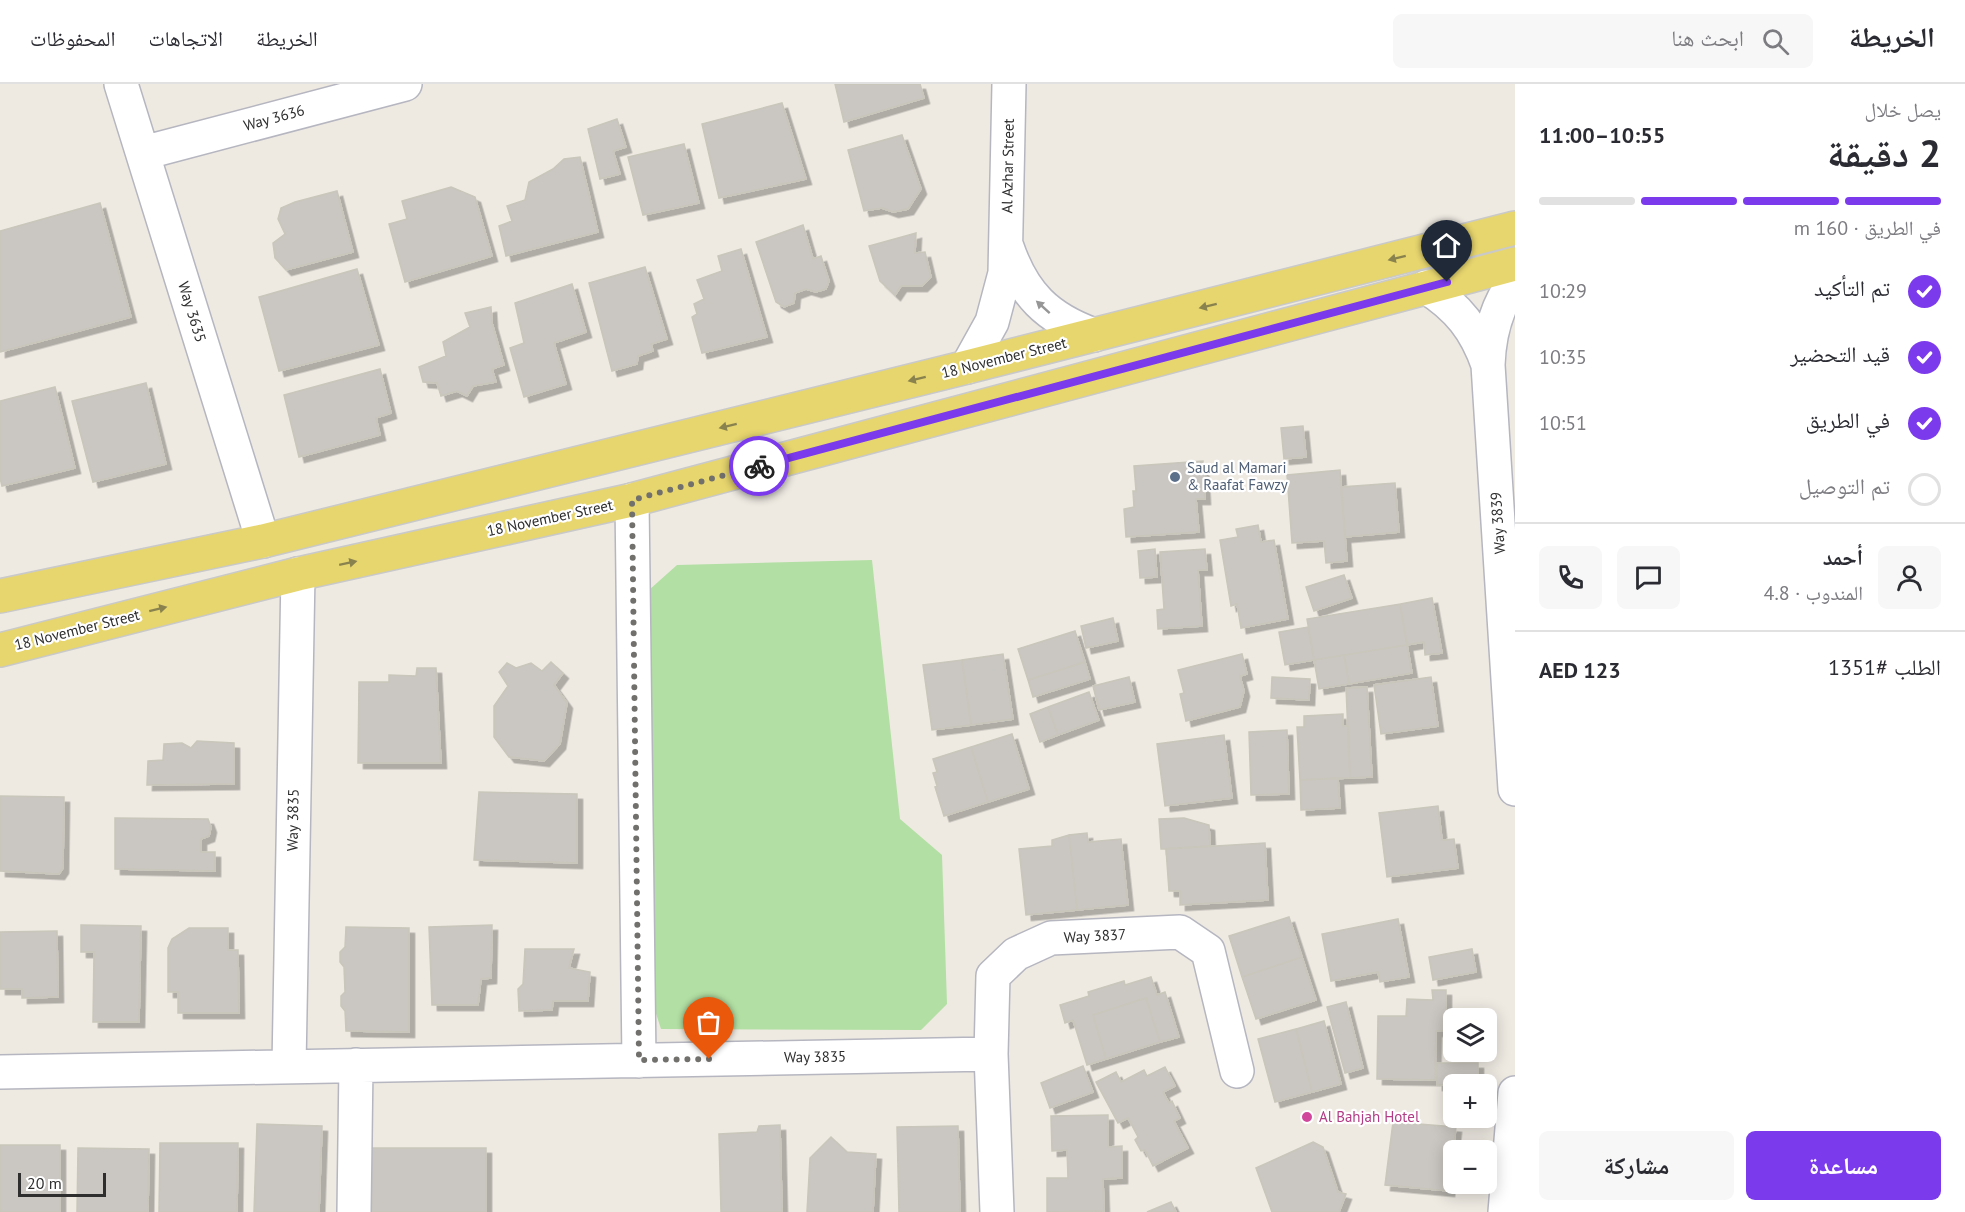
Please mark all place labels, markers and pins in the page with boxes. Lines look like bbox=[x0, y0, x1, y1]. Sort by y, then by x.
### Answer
pin bbox=[1421, 220, 1472, 282]
place label: Saud al Mamari & Raafat Fawzy bbox=[1187, 458, 1288, 494]
marker: Saud al Mamari & Raafat Fawzy bbox=[1168, 470, 1182, 484]
pin bbox=[683, 997, 734, 1059]
place label: Al Bahjah Hotel bbox=[1319, 1107, 1420, 1126]
marker: Al Bahjah Hotel bbox=[1300, 1110, 1314, 1124]

